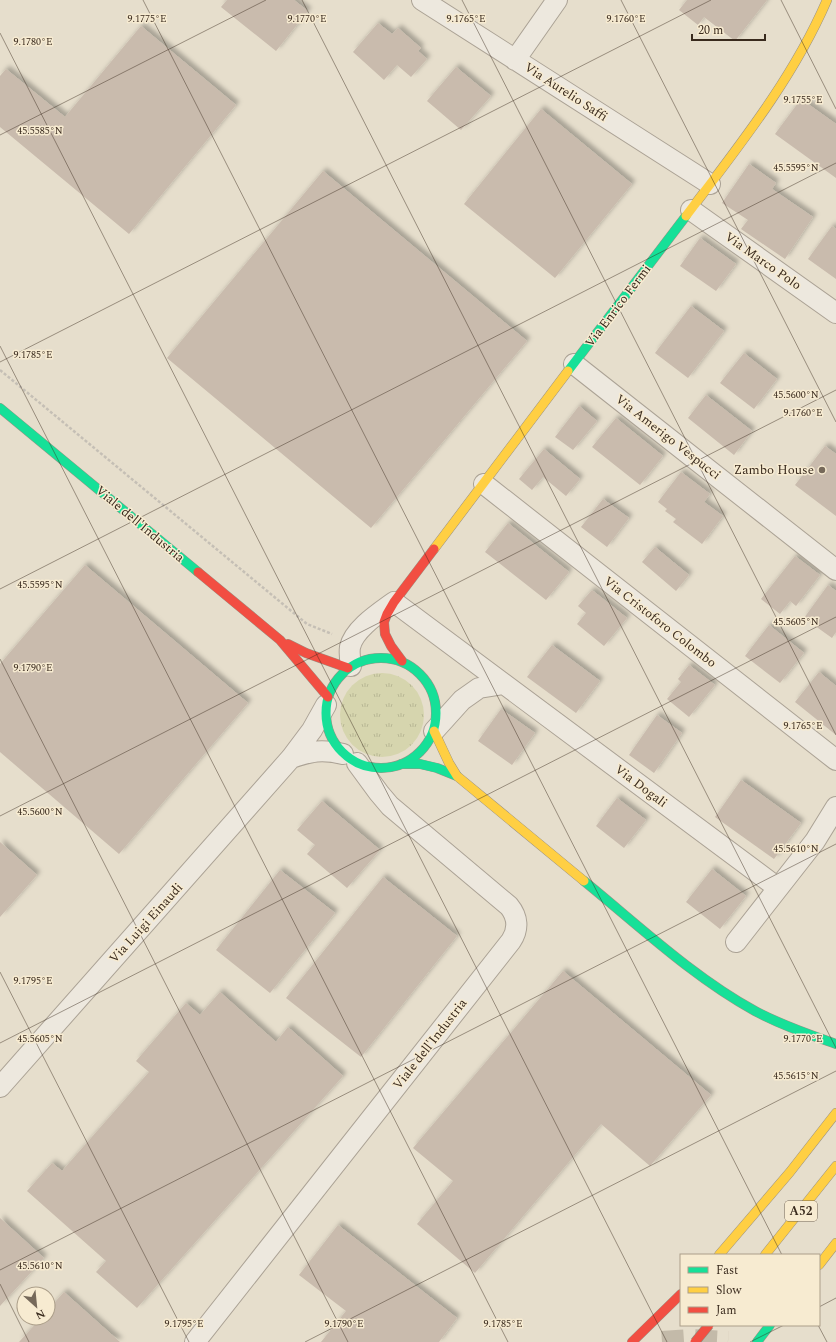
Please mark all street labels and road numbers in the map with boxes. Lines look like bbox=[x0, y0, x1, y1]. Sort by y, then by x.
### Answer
street label: Via Aurelio Saffi bbox=[520, 57, 612, 127]
street label: Via Marco Polo bbox=[721, 227, 805, 295]
street label: Via Enrico Fermi bbox=[580, 260, 656, 352]
street label: Via Amerigo Vespucci bbox=[611, 389, 725, 485]
street label: Viale dell'Industria bbox=[91, 481, 189, 568]
street label: Via Cristoforo Colombo bbox=[599, 571, 721, 673]
street label: Via Dogali bbox=[610, 759, 672, 813]
street label: Via Luigi Einaudi bbox=[104, 878, 188, 968]
street label: Viale dell'Industria bbox=[388, 994, 472, 1094]
road number: A52 bbox=[785, 1201, 817, 1221]

